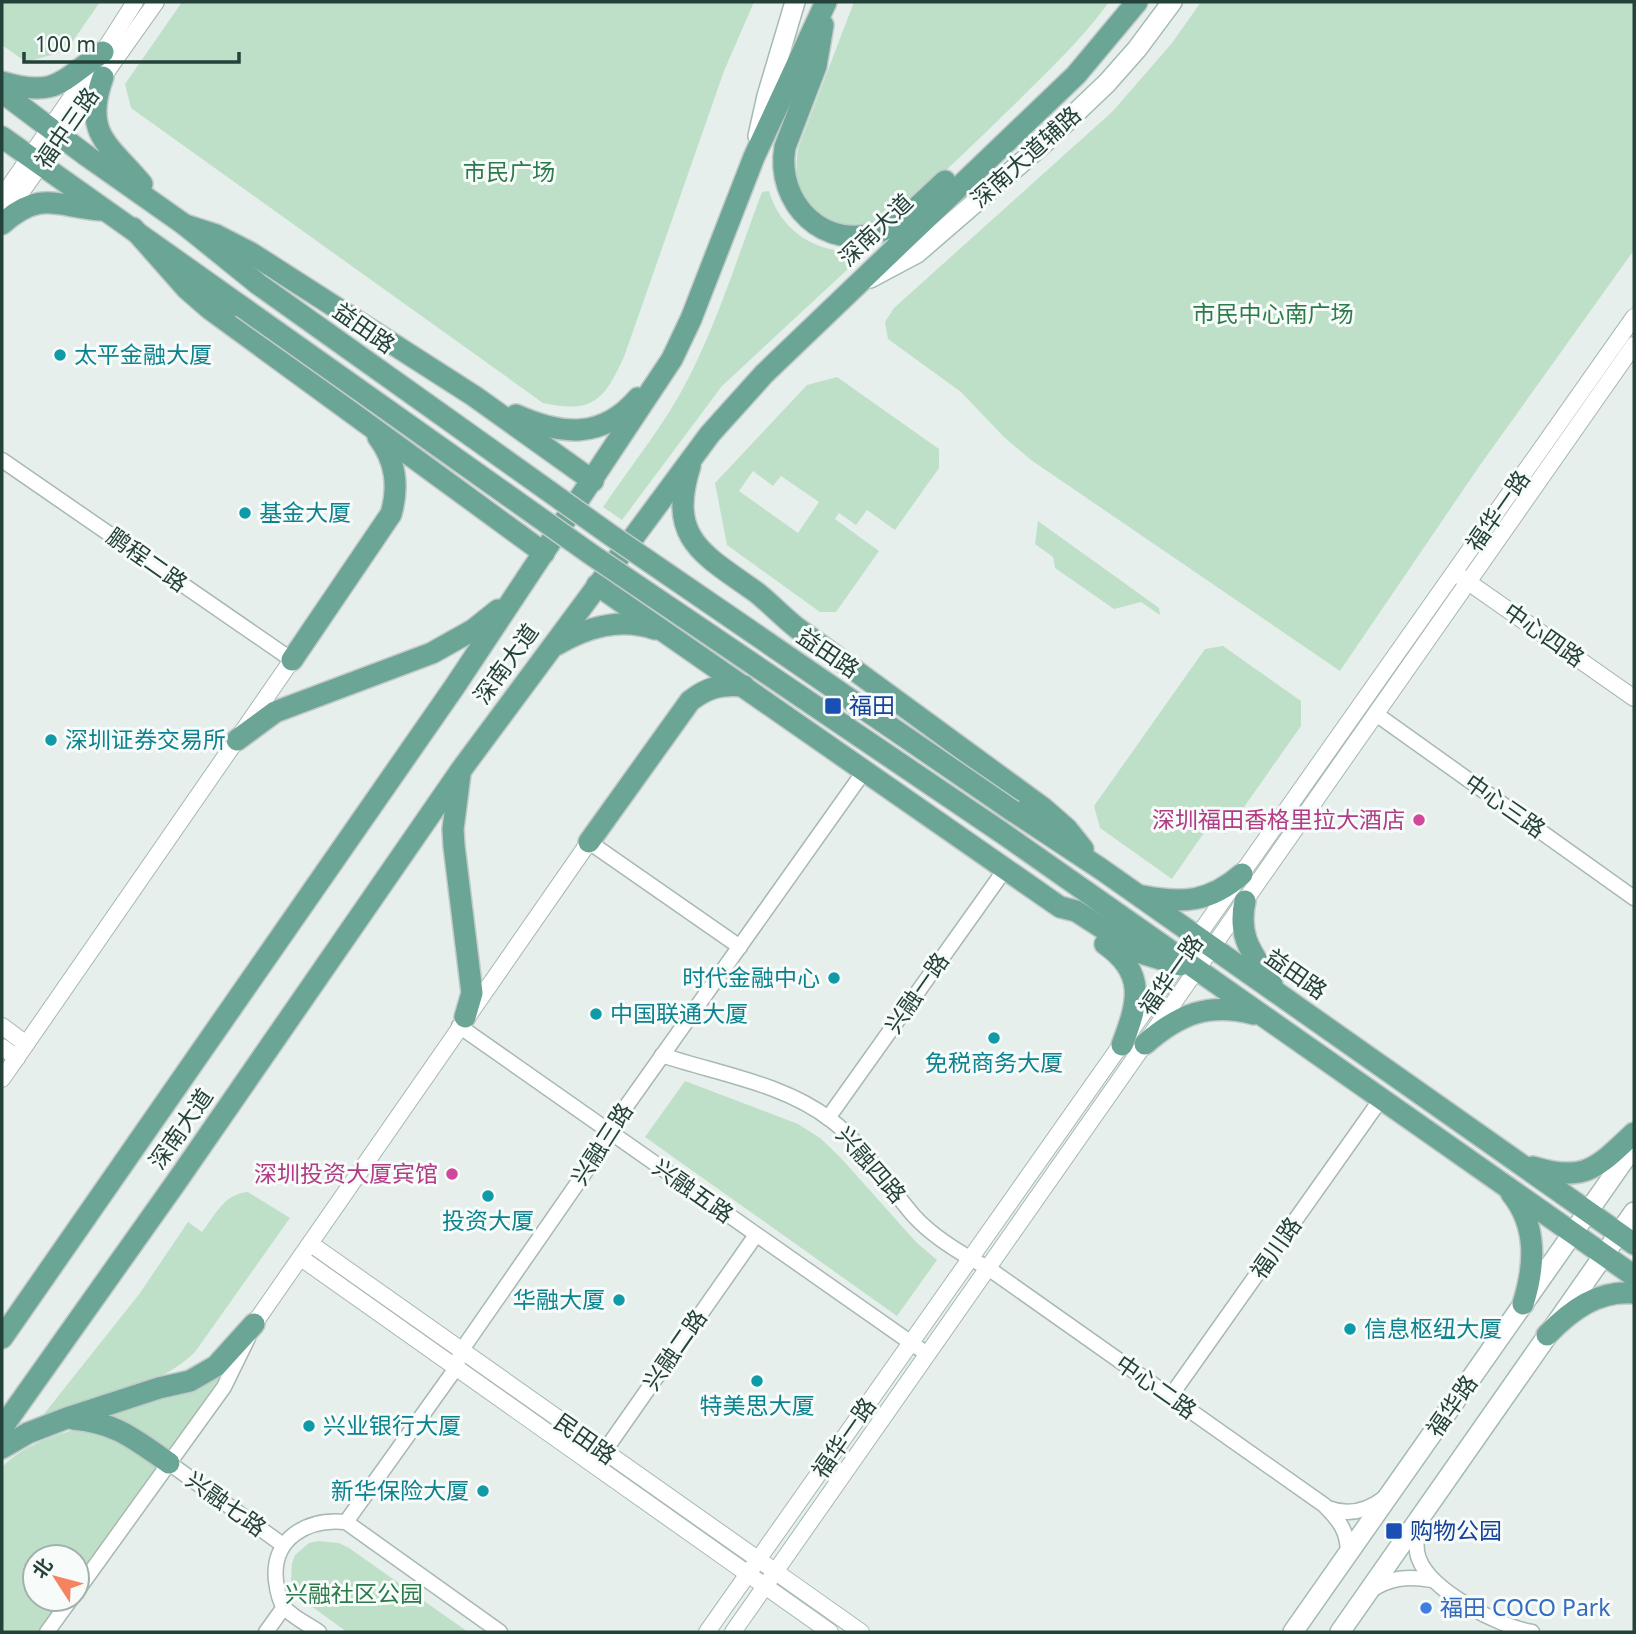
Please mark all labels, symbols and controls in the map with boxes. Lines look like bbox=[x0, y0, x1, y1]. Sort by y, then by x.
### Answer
scale bar bbox=[24, 21, 240, 65]
text: 100 m bbox=[35, 30, 96, 58]
street label: 福中三路 bbox=[27, 81, 106, 174]
street label: 深南大道辅路 bbox=[963, 98, 1087, 214]
park label: 市民广场 bbox=[463, 155, 555, 187]
street label: 深南大道 bbox=[831, 186, 920, 273]
street label: 益田路 bbox=[327, 294, 402, 360]
park label: 市民中心南广场 bbox=[1193, 297, 1354, 329]
place label: 太平金融大厦 bbox=[74, 338, 212, 370]
marker: 太平金融大厦 bbox=[52, 347, 68, 363]
street label: 福华一路 bbox=[1458, 464, 1537, 557]
place label: 基金大厦 bbox=[259, 496, 351, 528]
marker: 基金大厦 bbox=[237, 505, 253, 521]
street label: 鹏程二路 bbox=[101, 520, 194, 599]
street label: 中心四路 bbox=[1498, 595, 1591, 674]
street label: 深南大道 bbox=[465, 617, 545, 710]
street label: 益田路 bbox=[791, 620, 866, 685]
place label: 福田 bbox=[849, 689, 895, 721]
marker: 福田 bbox=[823, 696, 843, 716]
place label: 深圳证券交易所 bbox=[65, 723, 226, 755]
marker: 深圳证券交易所 bbox=[43, 732, 59, 748]
street label: 中心三路 bbox=[1459, 766, 1552, 845]
place label: 深圳福田香格里拉大酒店 bbox=[1152, 803, 1405, 835]
marker: 深圳福田香格里拉大酒店 bbox=[1411, 812, 1427, 828]
street label: 福华一路 bbox=[1131, 928, 1210, 1021]
street label: 益田路 bbox=[1259, 940, 1334, 1006]
street label: 兴融一路 bbox=[877, 946, 956, 1039]
place label: 时代金融中心 bbox=[682, 961, 820, 993]
marker: 时代金融中心 bbox=[826, 970, 842, 986]
place label: 中国联通大厦 bbox=[610, 997, 748, 1029]
marker: 中国联通大厦 bbox=[588, 1006, 604, 1022]
marker: 免税商务大厦 bbox=[986, 1030, 1002, 1046]
place label: 免税商务大厦 bbox=[925, 1046, 1063, 1078]
street label: 深南大道 bbox=[141, 1082, 220, 1175]
street label: 兴融三路 bbox=[563, 1096, 640, 1191]
street label: 兴融四路 bbox=[830, 1119, 914, 1210]
street label: 兴融五路 bbox=[647, 1151, 740, 1230]
place label: 深圳投资大厦宾馆 bbox=[254, 1157, 438, 1189]
marker: 深圳投资大厦宾馆 bbox=[444, 1166, 460, 1182]
marker: 投资大厦 bbox=[480, 1188, 496, 1204]
place label: 投资大厦 bbox=[442, 1204, 534, 1236]
street label: 福川路 bbox=[1242, 1210, 1308, 1285]
place label: 华融大厦 bbox=[513, 1283, 605, 1315]
marker: 华融大厦 bbox=[611, 1292, 627, 1308]
street label: 兴融二路 bbox=[635, 1303, 714, 1396]
place label: 信息枢纽大厦 bbox=[1364, 1312, 1502, 1344]
marker: 信息枢纽大厦 bbox=[1342, 1321, 1358, 1337]
street label: 中心二路 bbox=[1110, 1347, 1203, 1426]
street label: 福华路 bbox=[1418, 1368, 1484, 1443]
marker: 特美思大厦 bbox=[749, 1373, 765, 1389]
place label: 特美思大厦 bbox=[700, 1389, 815, 1421]
street label: 福华一路 bbox=[804, 1391, 883, 1484]
street label: 民田路 bbox=[548, 1405, 623, 1471]
place label: 兴业银行大厦 bbox=[323, 1409, 461, 1441]
marker: 兴业银行大厦 bbox=[301, 1418, 317, 1434]
street label: 兴融七路 bbox=[180, 1463, 273, 1543]
place label: 新华保险大厦 bbox=[331, 1474, 469, 1506]
marker: 新华保险大厦 bbox=[475, 1483, 491, 1499]
place label: 购物公园 bbox=[1410, 1514, 1502, 1546]
marker: 购物公园 bbox=[1384, 1521, 1404, 1541]
north arrow bbox=[21, 1543, 91, 1613]
text: 北 bbox=[26, 1553, 58, 1583]
park label: 兴融社区公园 bbox=[285, 1577, 423, 1609]
place label: 福田 COCO Park bbox=[1440, 1591, 1611, 1623]
marker: 福田 COCO Park bbox=[1418, 1600, 1434, 1616]

